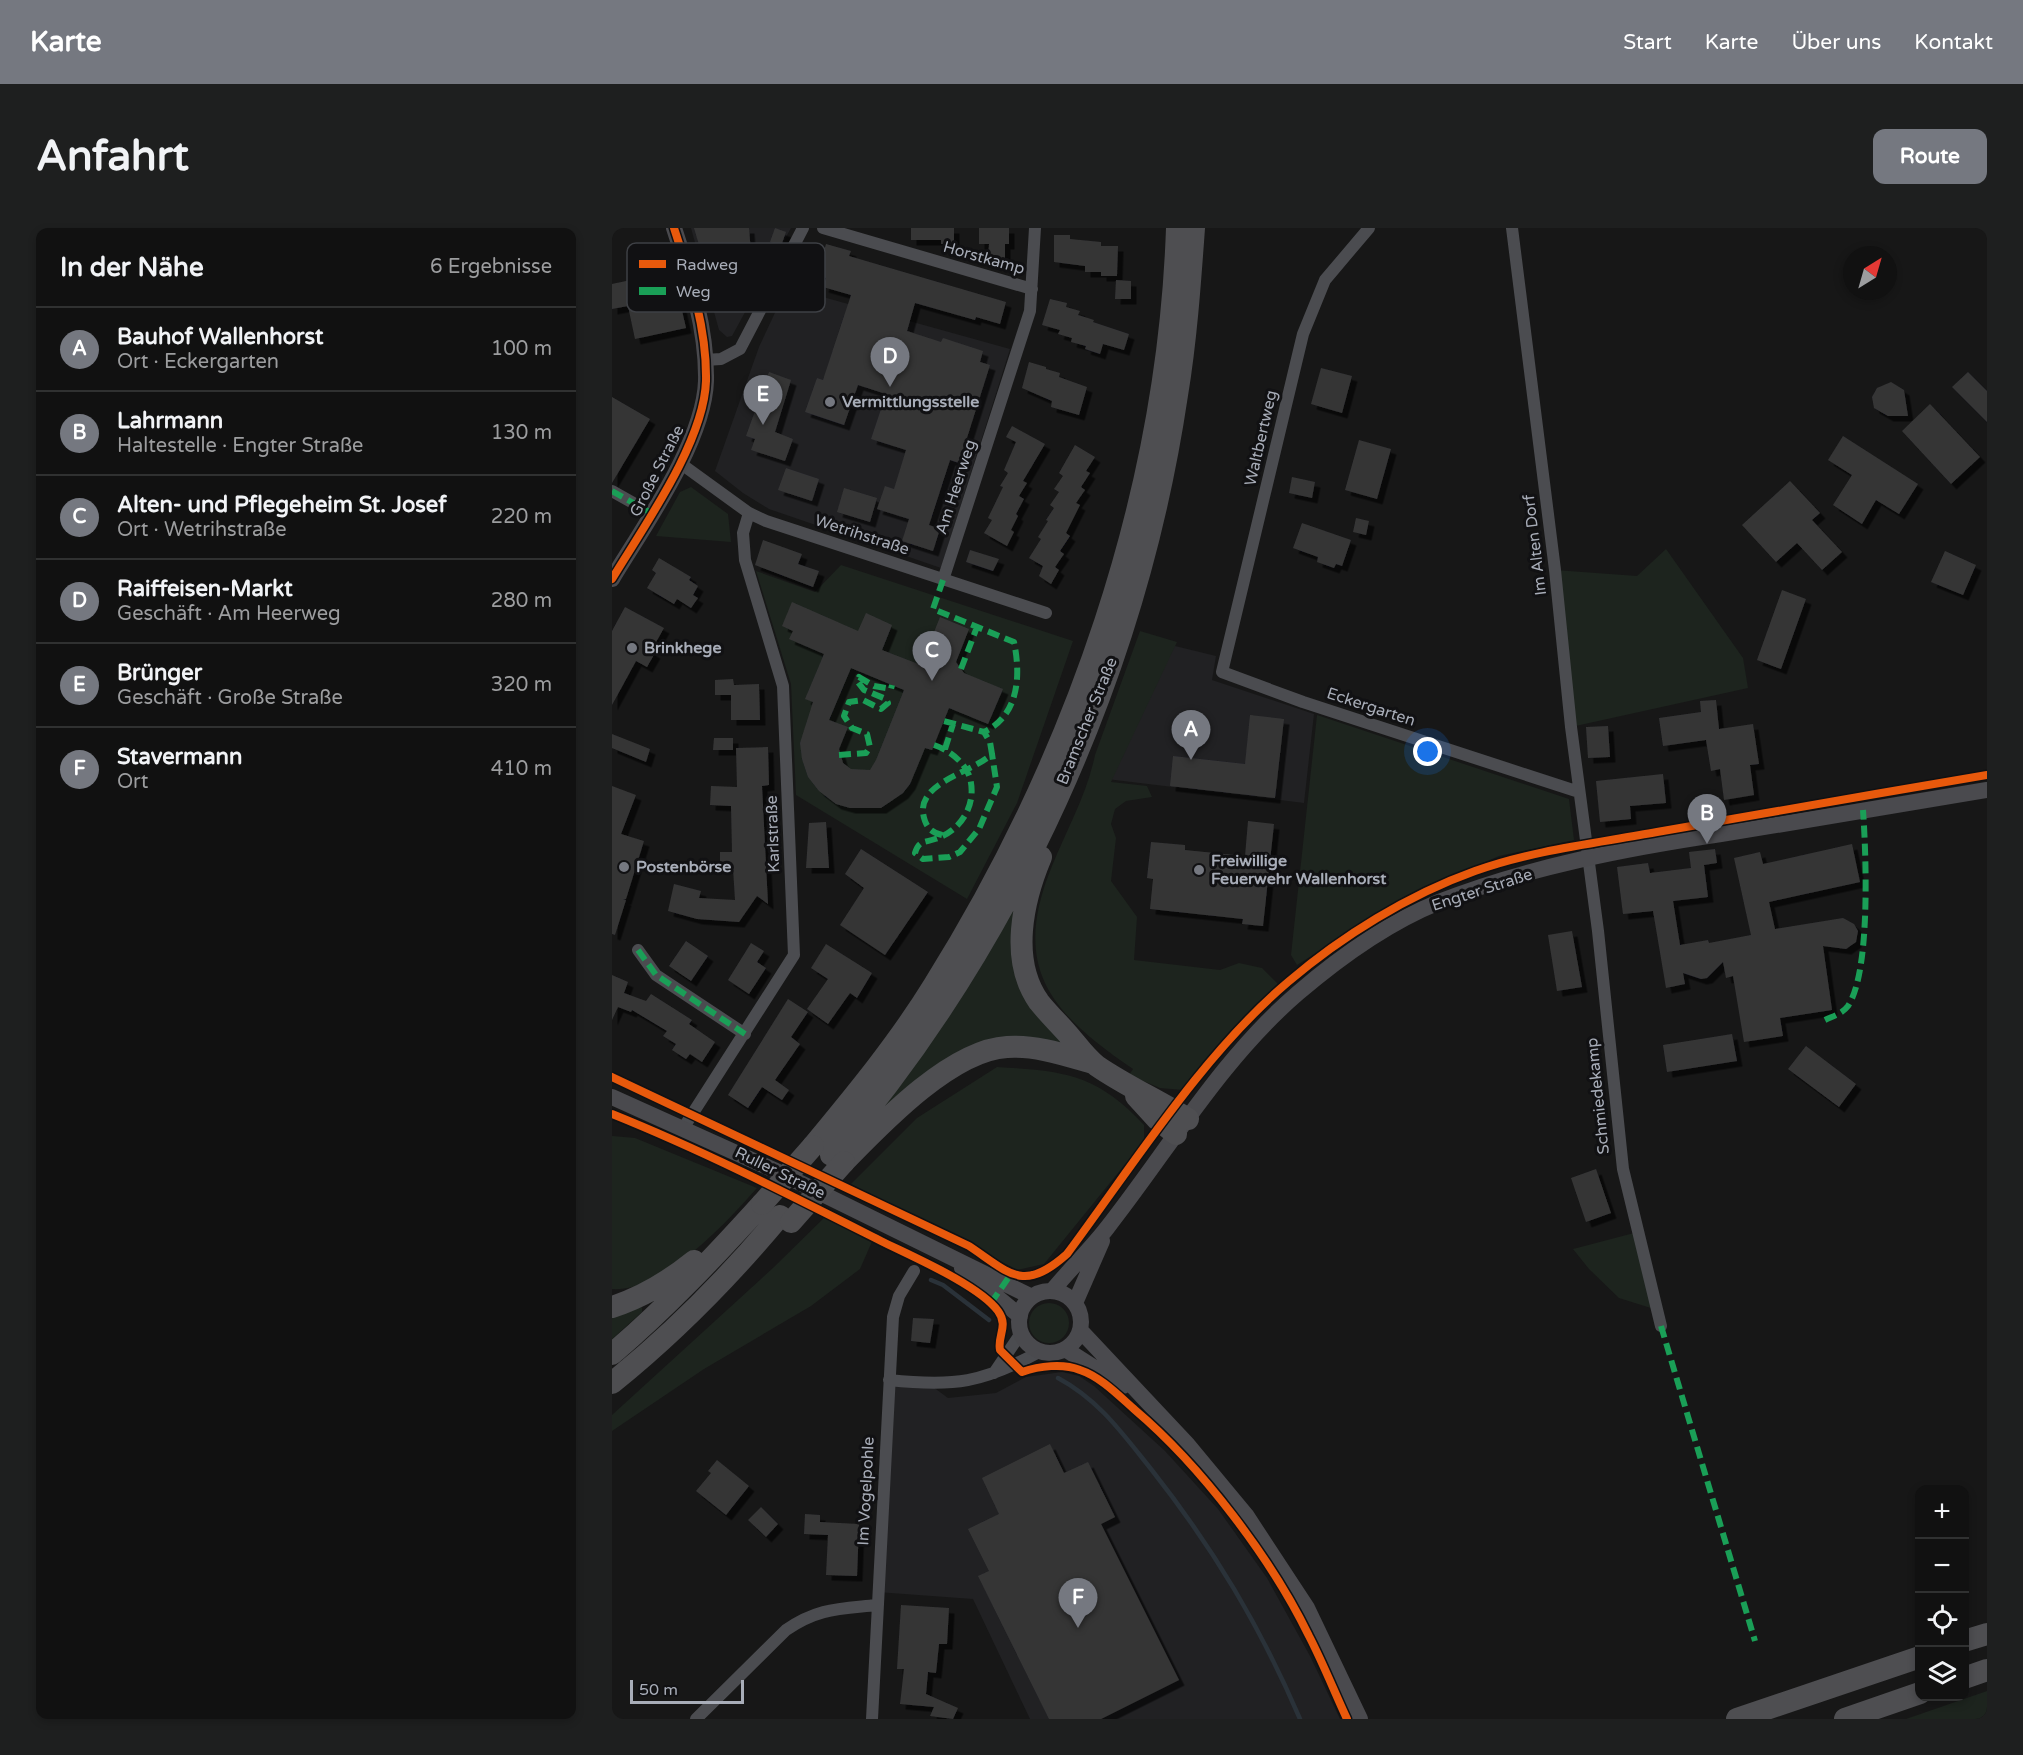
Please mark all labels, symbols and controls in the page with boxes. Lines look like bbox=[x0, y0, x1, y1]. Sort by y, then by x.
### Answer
text: Karte bbox=[30, 25, 102, 59]
text: Start bbox=[1623, 30, 1672, 55]
text: Karte bbox=[1705, 30, 1758, 55]
text: Über uns bbox=[1791, 30, 1881, 55]
text: Kontakt bbox=[1914, 30, 1993, 55]
button: Route bbox=[1873, 129, 1987, 184]
text: Anfahrt bbox=[36, 131, 189, 182]
street label: Horstkamp bbox=[941, 237, 1027, 279]
legend bbox=[627, 243, 825, 312]
north arrow bbox=[1843, 246, 1897, 300]
text: In der Nähe bbox=[60, 252, 204, 283]
text: 6 Ergebnisse bbox=[430, 255, 552, 279]
text: Radweg bbox=[676, 255, 738, 275]
text: Weg bbox=[676, 282, 711, 302]
text: Bauhof Wallenhorst bbox=[117, 324, 323, 350]
text: A bbox=[72, 337, 87, 361]
text: 100 m bbox=[491, 337, 552, 361]
pin: D bbox=[870, 338, 910, 387]
text: Ort · Eckergarten bbox=[117, 350, 279, 374]
pin: E bbox=[744, 376, 782, 425]
street label: Waltbertweg bbox=[1240, 388, 1282, 488]
place label: Vermittlungsstelle bbox=[842, 392, 979, 412]
marker: Vermittlungsstelle bbox=[823, 395, 837, 409]
text: Lahrmann bbox=[117, 408, 223, 434]
text: B bbox=[73, 421, 86, 445]
text: 130 m bbox=[491, 421, 552, 445]
street label: Große Straße bbox=[625, 422, 689, 520]
text: Haltestelle · Engter Straße bbox=[117, 434, 363, 458]
street label: Am Heerweg bbox=[931, 437, 981, 537]
text: Alten- und Pflegeheim St. Josef bbox=[117, 492, 447, 518]
street label: Im Alten Dorf bbox=[1519, 492, 1551, 597]
text: C bbox=[73, 505, 86, 529]
text: 220 m bbox=[491, 505, 552, 529]
street label: Wetrihstraße bbox=[812, 510, 912, 560]
text: Ort · Wetrihstraße bbox=[117, 518, 287, 542]
text: Raiffeisen-Markt bbox=[117, 576, 293, 602]
text: D bbox=[72, 589, 87, 613]
text: 280 m bbox=[491, 589, 552, 613]
text: Geschäft · Am Heerweg bbox=[117, 602, 341, 626]
pin: C bbox=[912, 632, 952, 681]
place label: Brinkhege bbox=[644, 638, 722, 658]
marker: Brinkhege bbox=[625, 641, 639, 655]
street label: Bramscher Straße bbox=[1052, 654, 1122, 788]
text: Brünger bbox=[117, 660, 202, 686]
text: E bbox=[73, 673, 86, 697]
text: 320 m bbox=[491, 673, 552, 697]
street label: Eckergarten bbox=[1324, 683, 1418, 731]
text: Geschäft · Große Straße bbox=[117, 686, 343, 710]
pin: A bbox=[1172, 710, 1210, 760]
your location bbox=[1413, 737, 1442, 766]
text: Stavermann bbox=[117, 744, 242, 770]
text: F bbox=[73, 757, 86, 781]
text: 410 m bbox=[491, 757, 552, 781]
text: Ort bbox=[117, 770, 148, 794]
pin: B bbox=[1688, 794, 1726, 844]
street label: Karlstraße bbox=[762, 795, 784, 873]
place label: Freiwillige Feuerwehr Wallenhorst bbox=[1211, 851, 1387, 889]
place label: Postenbörse bbox=[636, 857, 731, 877]
marker: Postenbörse bbox=[617, 860, 631, 874]
marker: Freiwillige Feuerwehr Wallenhorst bbox=[1192, 863, 1206, 877]
street label: Engter Straße bbox=[1429, 864, 1535, 916]
street label: Schmiedekamp bbox=[1582, 1037, 1614, 1155]
street label: Ruller Straße bbox=[732, 1143, 828, 1203]
street label: Im Vogelpohle bbox=[853, 1436, 879, 1546]
map controls bbox=[1915, 1485, 1969, 1701]
button: + bbox=[1915, 1485, 1969, 1539]
button: − bbox=[1915, 1539, 1969, 1593]
pin: F bbox=[1058, 1578, 1098, 1628]
button: locate bbox=[1915, 1593, 1969, 1647]
button: layers bbox=[1915, 1647, 1969, 1701]
scale bar bbox=[630, 1677, 744, 1704]
text: 50 m bbox=[639, 1680, 678, 1700]

